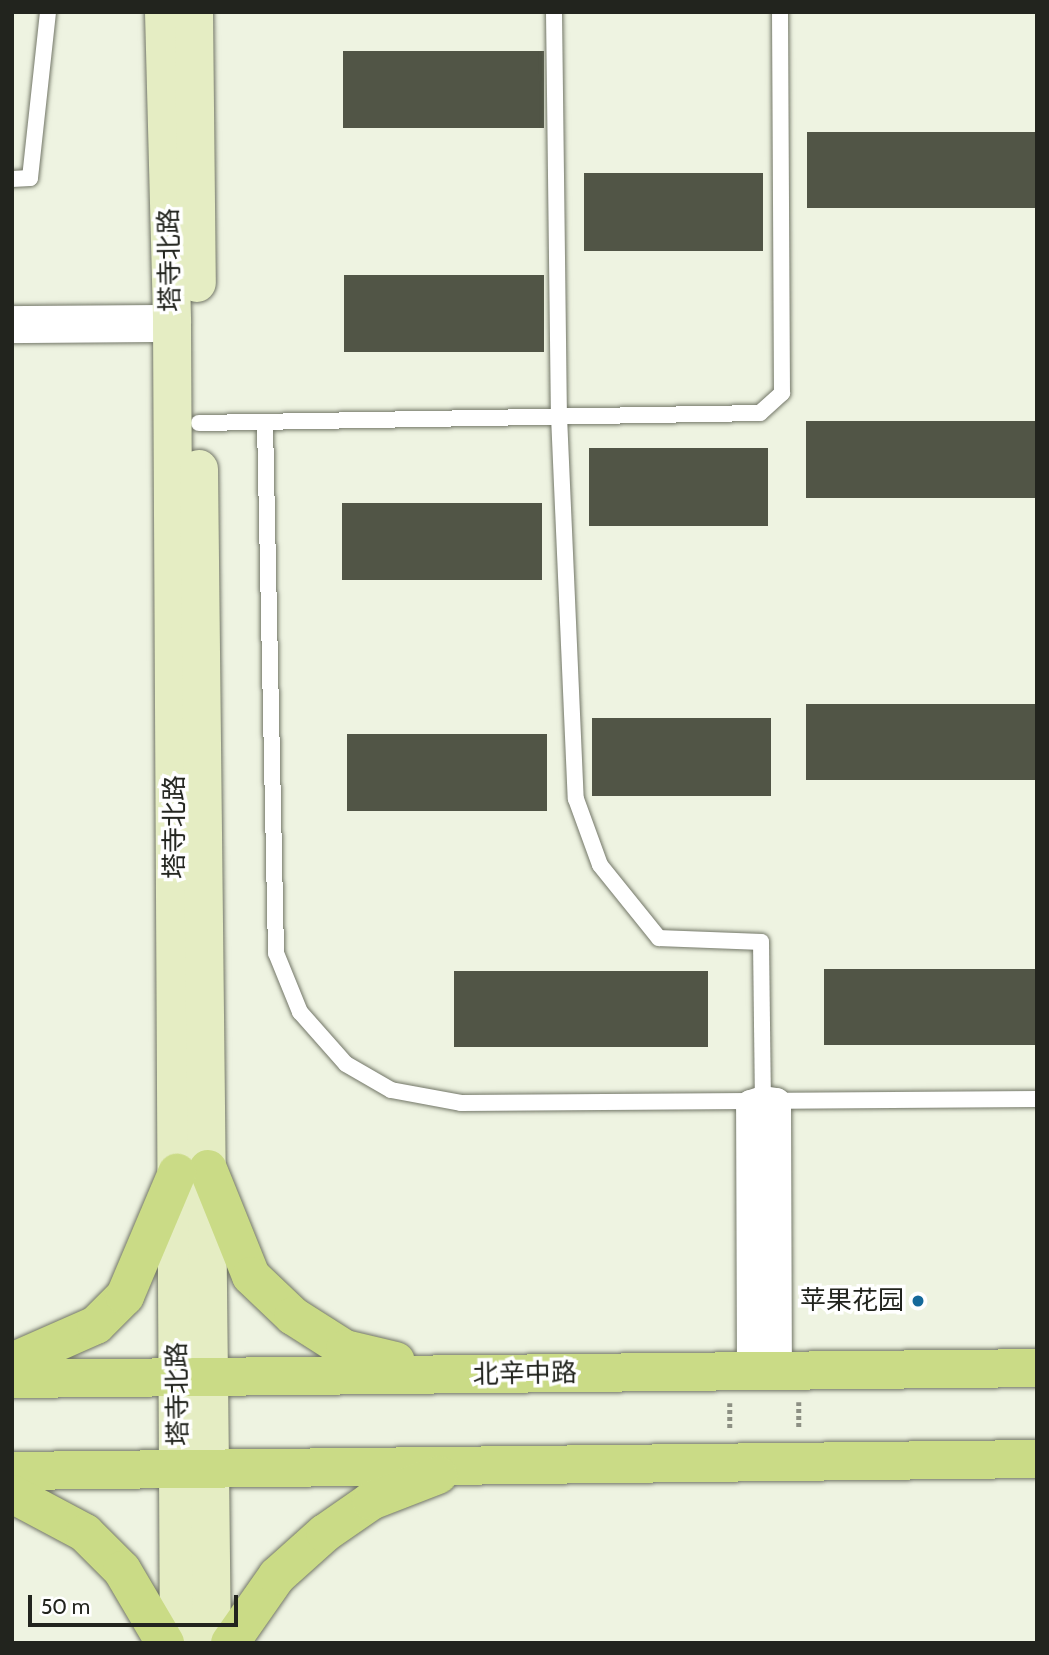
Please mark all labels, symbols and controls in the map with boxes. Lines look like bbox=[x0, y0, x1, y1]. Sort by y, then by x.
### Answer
street label: 塔寺北路 bbox=[153, 208, 187, 312]
street label: 塔寺北路 bbox=[159, 775, 191, 879]
place label: 苹果花园 bbox=[800, 1285, 904, 1317]
marker: 苹果花园 bbox=[910, 1293, 926, 1309]
street label: 塔寺北路 bbox=[161, 1342, 195, 1446]
street label: 北辛中路 bbox=[473, 1357, 577, 1391]
scale bar bbox=[32, 1582, 242, 1626]
text: 50 m bbox=[41, 1594, 90, 1619]

